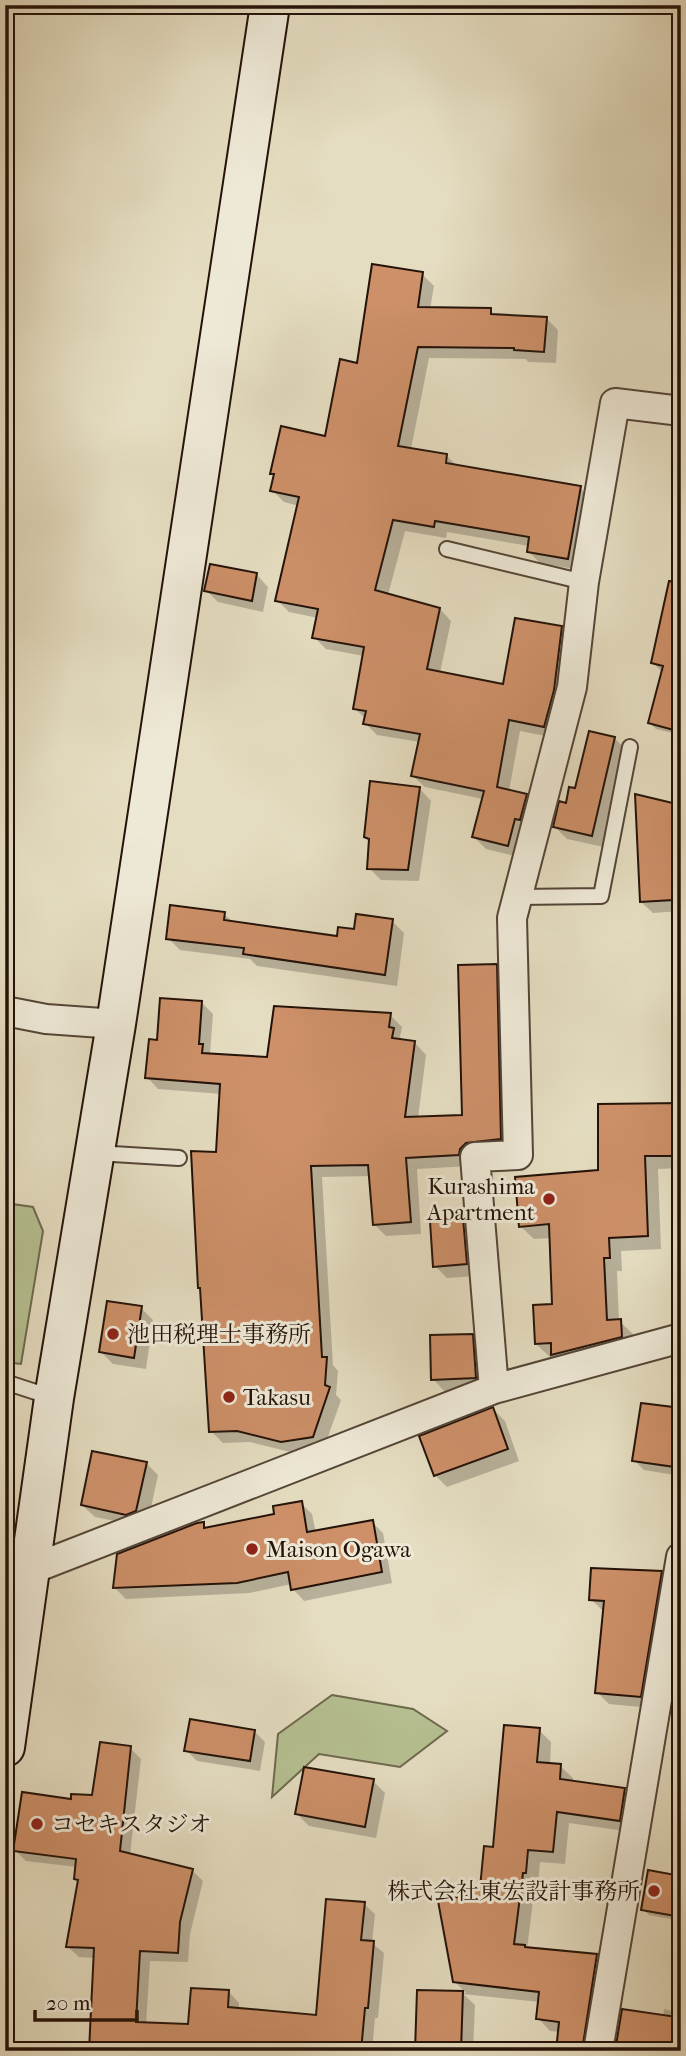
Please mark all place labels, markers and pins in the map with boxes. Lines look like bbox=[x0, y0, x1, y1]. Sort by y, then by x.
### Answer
place label: Kurashima Apartment bbox=[426, 1173, 535, 1226]
marker: Kurashima Apartment bbox=[541, 1191, 557, 1207]
place label: 池田税理士事務所 bbox=[127, 1321, 311, 1348]
marker: 池田税理士事務所 bbox=[105, 1326, 121, 1342]
place label: Takasu bbox=[243, 1384, 311, 1411]
marker: Takasu bbox=[221, 1389, 237, 1405]
place label: Maison Ogawa bbox=[266, 1536, 411, 1563]
marker: Maison Ogawa bbox=[244, 1541, 260, 1557]
place label: コセキスタジオ bbox=[51, 1811, 212, 1838]
marker: コセキスタジオ bbox=[29, 1816, 45, 1832]
place label: 株式会社東宏設計事務所 bbox=[387, 1878, 640, 1905]
marker: 株式会社東宏設計事務所 bbox=[646, 1883, 662, 1899]

